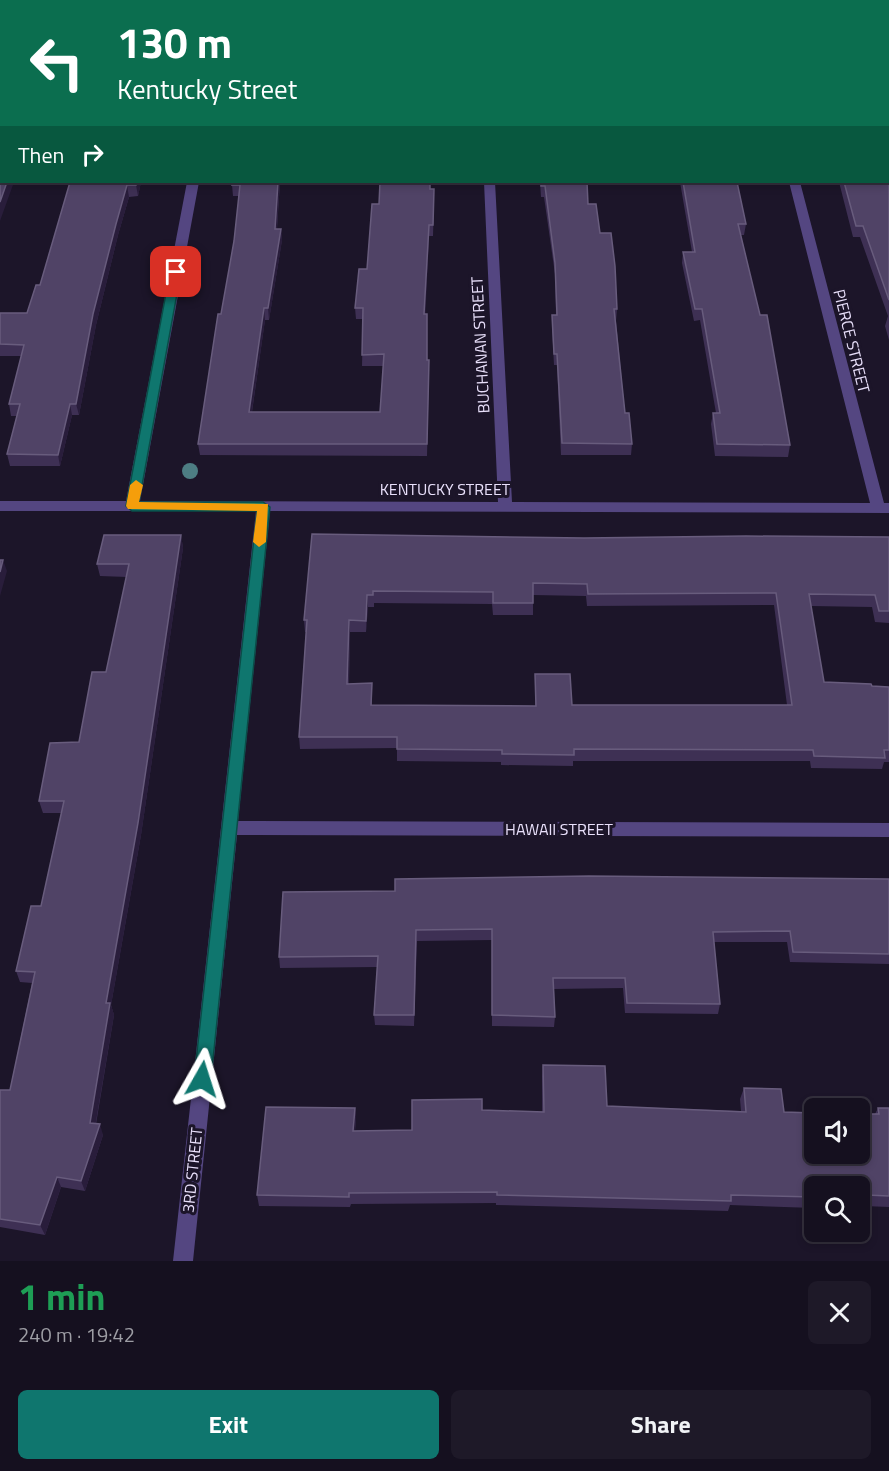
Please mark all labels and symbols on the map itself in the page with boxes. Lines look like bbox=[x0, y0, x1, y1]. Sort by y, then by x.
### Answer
pin bbox=[150, 246, 201, 297]
street label: BUCHANAN STREET bbox=[464, 275, 496, 414]
street label: PIERCE STREET bbox=[828, 287, 877, 396]
street label: KENTUCKY STREET bbox=[380, 477, 511, 501]
street label: HAWAII STREET bbox=[505, 817, 613, 841]
position arrow bbox=[170, 1047, 234, 1111]
street label: 3RD STREET bbox=[176, 1126, 208, 1214]

